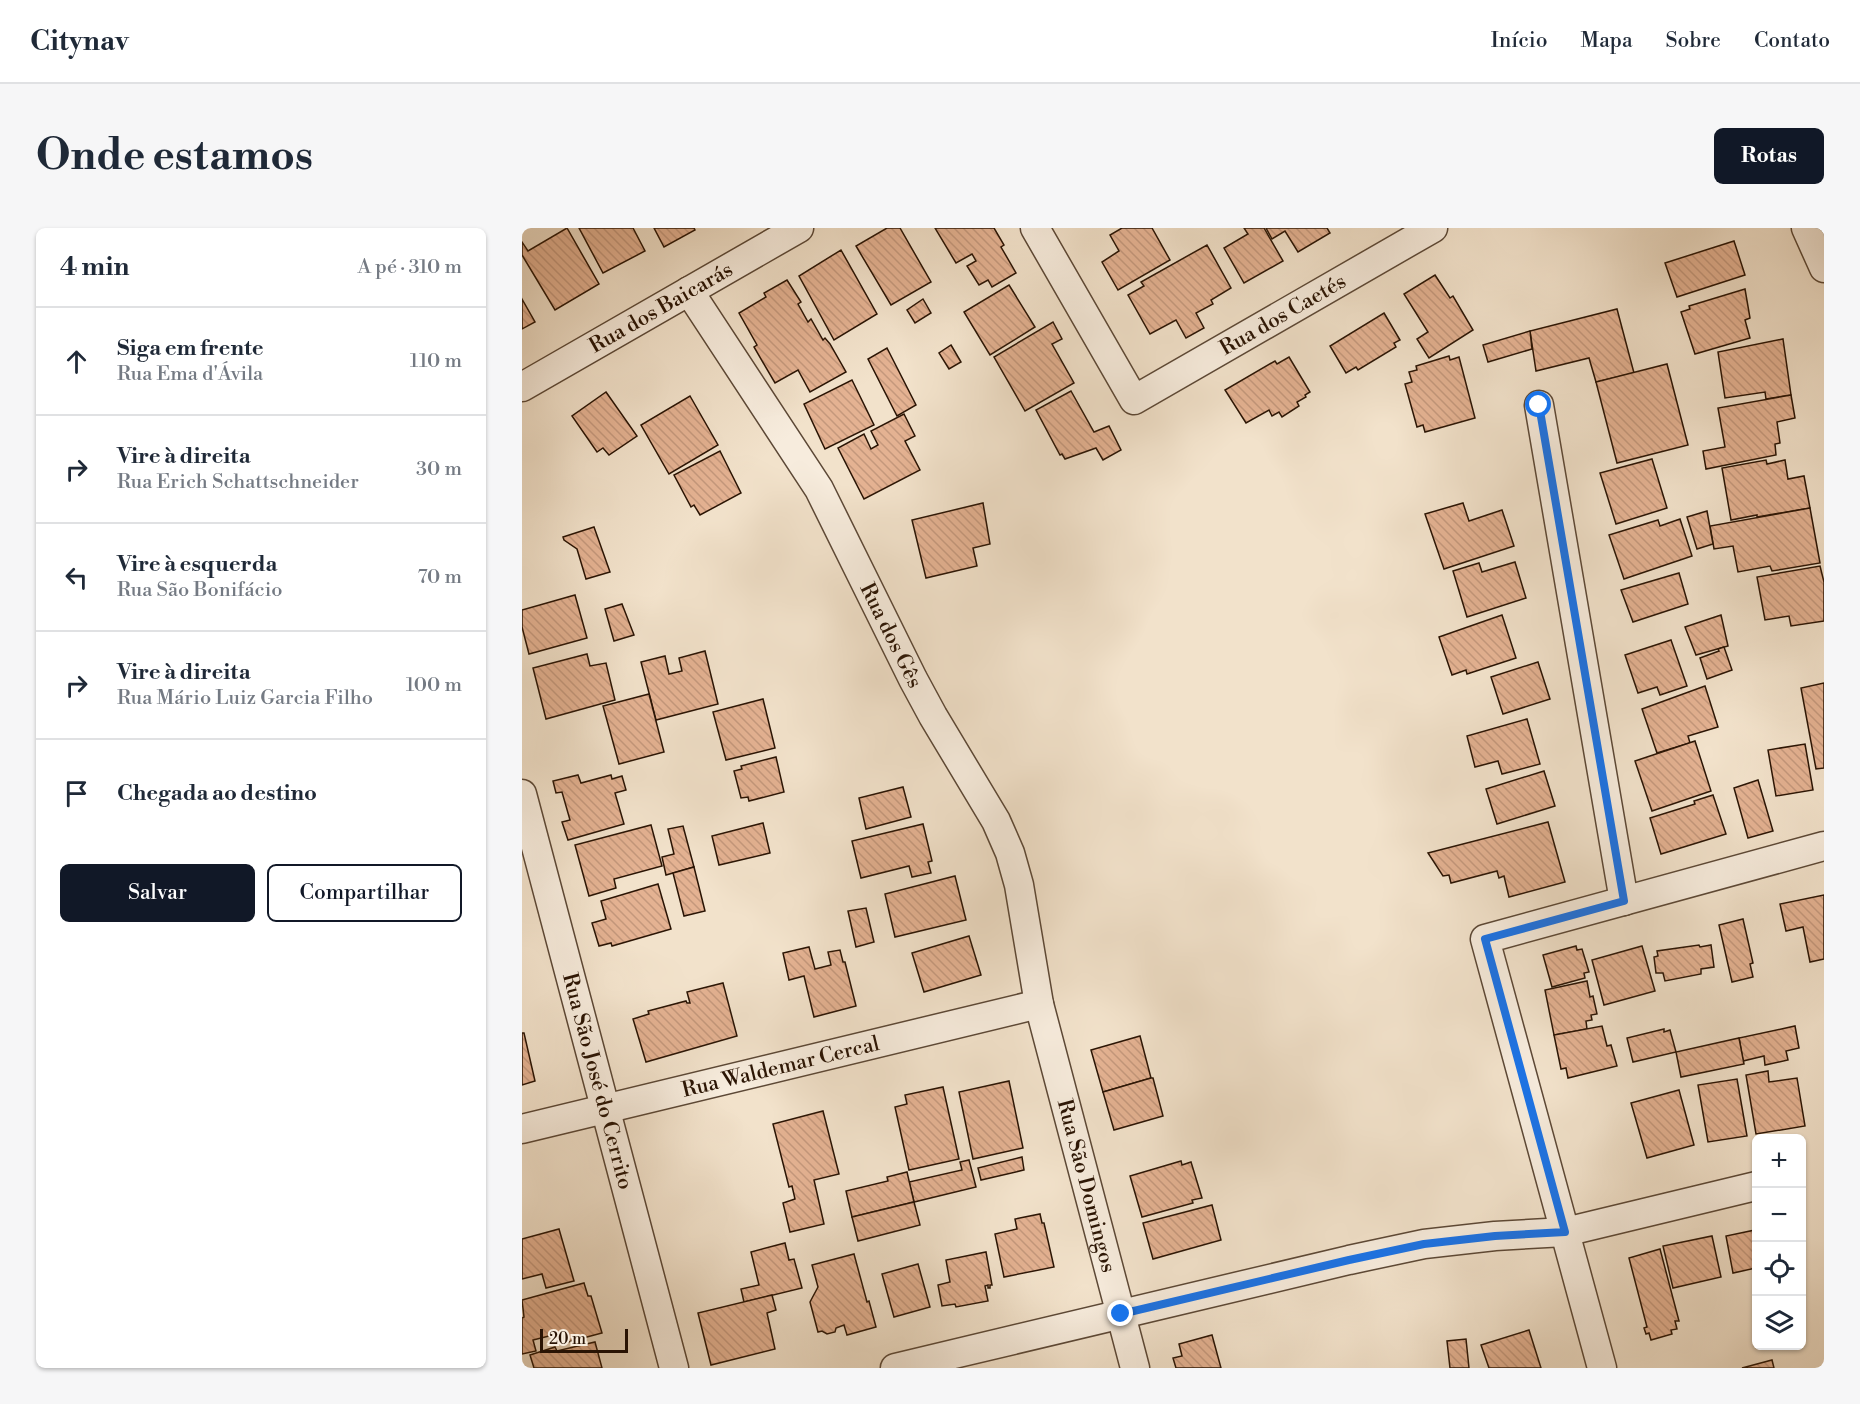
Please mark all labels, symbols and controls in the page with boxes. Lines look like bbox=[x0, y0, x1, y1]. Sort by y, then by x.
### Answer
text: Citynav bbox=[30, 24, 129, 59]
text: Início bbox=[1491, 28, 1548, 54]
text: Mapa bbox=[1581, 28, 1633, 54]
text: Sobre bbox=[1666, 28, 1721, 54]
text: Contato bbox=[1754, 28, 1830, 54]
button: Rotas bbox=[1714, 128, 1824, 184]
text: Onde estamos bbox=[36, 130, 313, 183]
text: 4 min bbox=[60, 251, 130, 283]
text: A pé · 310 m bbox=[358, 255, 462, 280]
street label: Rua dos Baicarás bbox=[585, 257, 738, 360]
street label: Rua dos Caetés bbox=[1215, 269, 1351, 362]
text: Siga em frente bbox=[117, 335, 264, 362]
icon: ahead bbox=[60, 345, 93, 378]
text: 110 m bbox=[410, 349, 462, 374]
text: Rua Ema d'Ávila bbox=[117, 362, 263, 387]
route start bbox=[1525, 391, 1551, 417]
text: Vire à direita bbox=[117, 443, 251, 470]
icon: right bbox=[60, 453, 93, 486]
text: 30 m bbox=[416, 457, 462, 482]
text: Rua Erich Schattschneider bbox=[117, 470, 359, 495]
text: Vire à esquerda bbox=[117, 551, 277, 578]
icon: left bbox=[60, 561, 93, 594]
text: 70 m bbox=[418, 565, 462, 590]
text: Rua São Bonifácio bbox=[117, 578, 283, 603]
street label: Rua dos Gês bbox=[854, 579, 927, 693]
text: Vire à direita bbox=[117, 659, 251, 686]
icon: right bbox=[60, 669, 93, 702]
text: 100 m bbox=[406, 673, 462, 698]
text: Rua Mário Luiz Garcia Filho bbox=[117, 686, 373, 711]
icon: arrive bbox=[60, 777, 93, 810]
text: Chegada ao destino bbox=[117, 780, 317, 807]
button: Salvar bbox=[60, 864, 255, 922]
button: Compartilhar bbox=[267, 864, 462, 922]
street label: Rua São José do Cerrito bbox=[556, 970, 638, 1193]
street label: Rua Waldemar Cercal bbox=[679, 1031, 882, 1104]
street label: Rua São Domingos bbox=[1051, 1096, 1121, 1275]
map controls bbox=[1752, 1134, 1806, 1350]
button: + bbox=[1752, 1134, 1806, 1188]
button: − bbox=[1752, 1188, 1806, 1242]
button: locate bbox=[1752, 1242, 1806, 1296]
button: layers bbox=[1752, 1296, 1806, 1350]
route end bbox=[1107, 1300, 1133, 1326]
scale bar bbox=[540, 1326, 628, 1354]
text: 20 m bbox=[549, 1329, 586, 1349]

